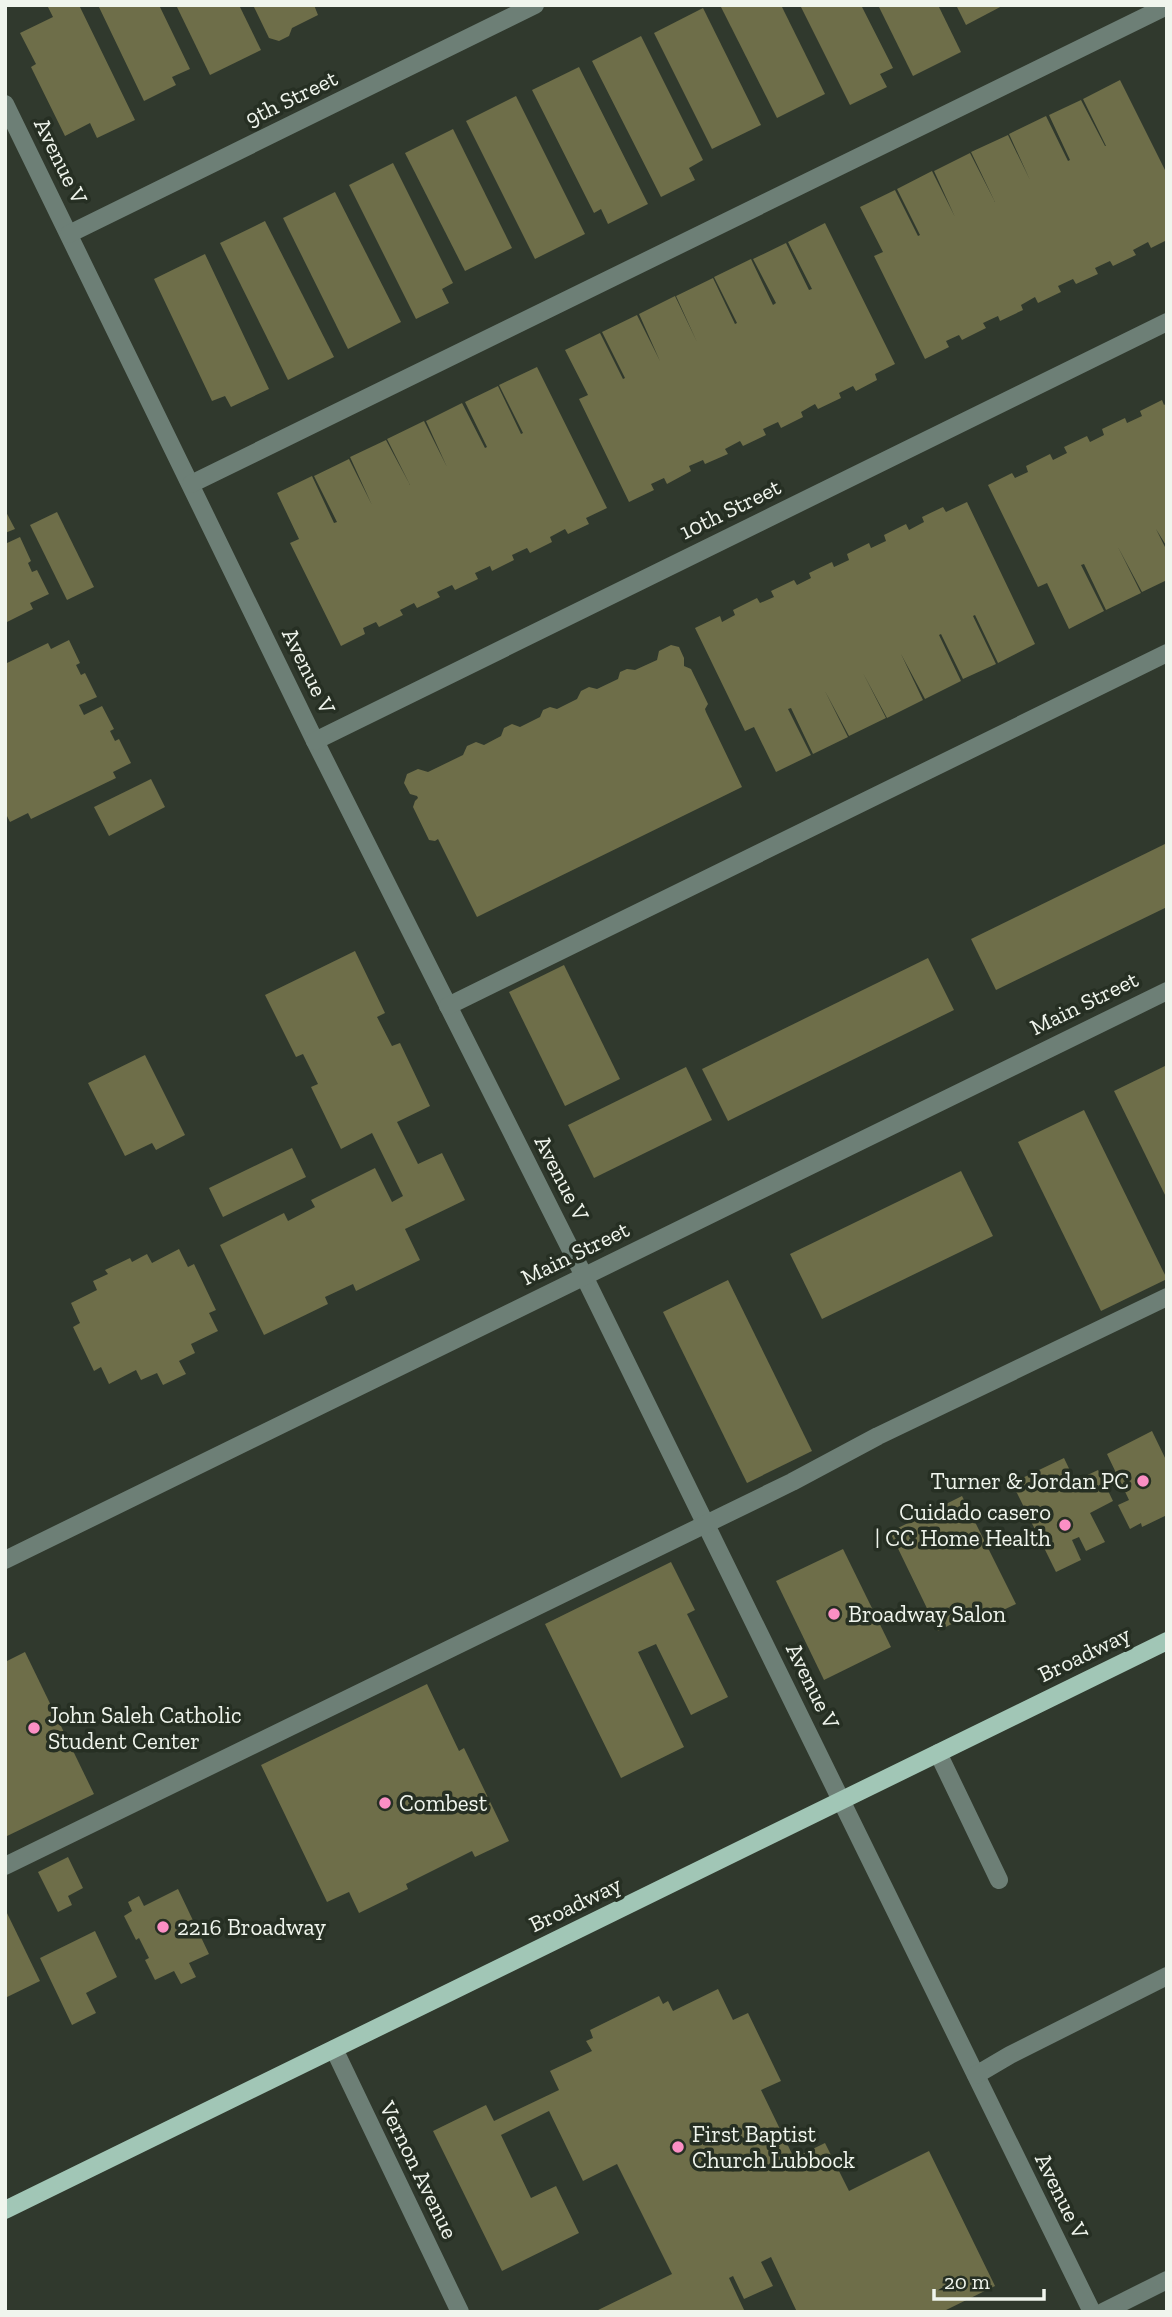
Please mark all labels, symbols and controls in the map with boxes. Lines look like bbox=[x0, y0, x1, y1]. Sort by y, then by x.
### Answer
street label: 9th Street bbox=[240, 63, 342, 132]
street label: Avenue V bbox=[28, 113, 94, 209]
street label: 10th Street bbox=[675, 472, 786, 546]
street label: Avenue V bbox=[276, 623, 342, 719]
street label: Main Street bbox=[1025, 965, 1143, 1041]
street label: Avenue V bbox=[529, 1131, 595, 1226]
street label: Main Street bbox=[516, 1215, 634, 1291]
place label: Turner & Jordan PC bbox=[931, 1467, 1129, 1495]
marker: Turner & Jordan PC bbox=[1135, 1473, 1151, 1489]
place label: Cuidado casero | CC Home Health bbox=[875, 1498, 1051, 1552]
marker: Cuidado casero | CC Home Health bbox=[1057, 1517, 1073, 1533]
place label: Broadway Salon bbox=[848, 1600, 1006, 1628]
marker: Broadway Salon bbox=[826, 1606, 842, 1622]
street label: Broadway bbox=[1033, 1620, 1135, 1688]
street label: Avenue V bbox=[780, 1638, 846, 1734]
place label: John Saleh Catholic Student Center bbox=[48, 1701, 242, 1755]
marker: John Saleh Catholic Student Center bbox=[26, 1720, 42, 1736]
place label: Combest bbox=[399, 1789, 488, 1817]
marker: Combest bbox=[377, 1795, 393, 1811]
street label: Broadway bbox=[524, 1870, 626, 1938]
place label: 2216 Broadway bbox=[177, 1913, 326, 1941]
marker: 2216 Broadway bbox=[155, 1919, 171, 1935]
street label: Vernon Avenue bbox=[373, 2096, 464, 2243]
place label: First Baptist Church Lubbock bbox=[692, 2120, 855, 2174]
marker: First Baptist Church Lubbock bbox=[670, 2139, 686, 2155]
street label: Avenue V bbox=[1029, 2148, 1095, 2244]
scale bar bbox=[934, 2258, 1044, 2302]
text: 20 m bbox=[944, 2269, 990, 2294]

